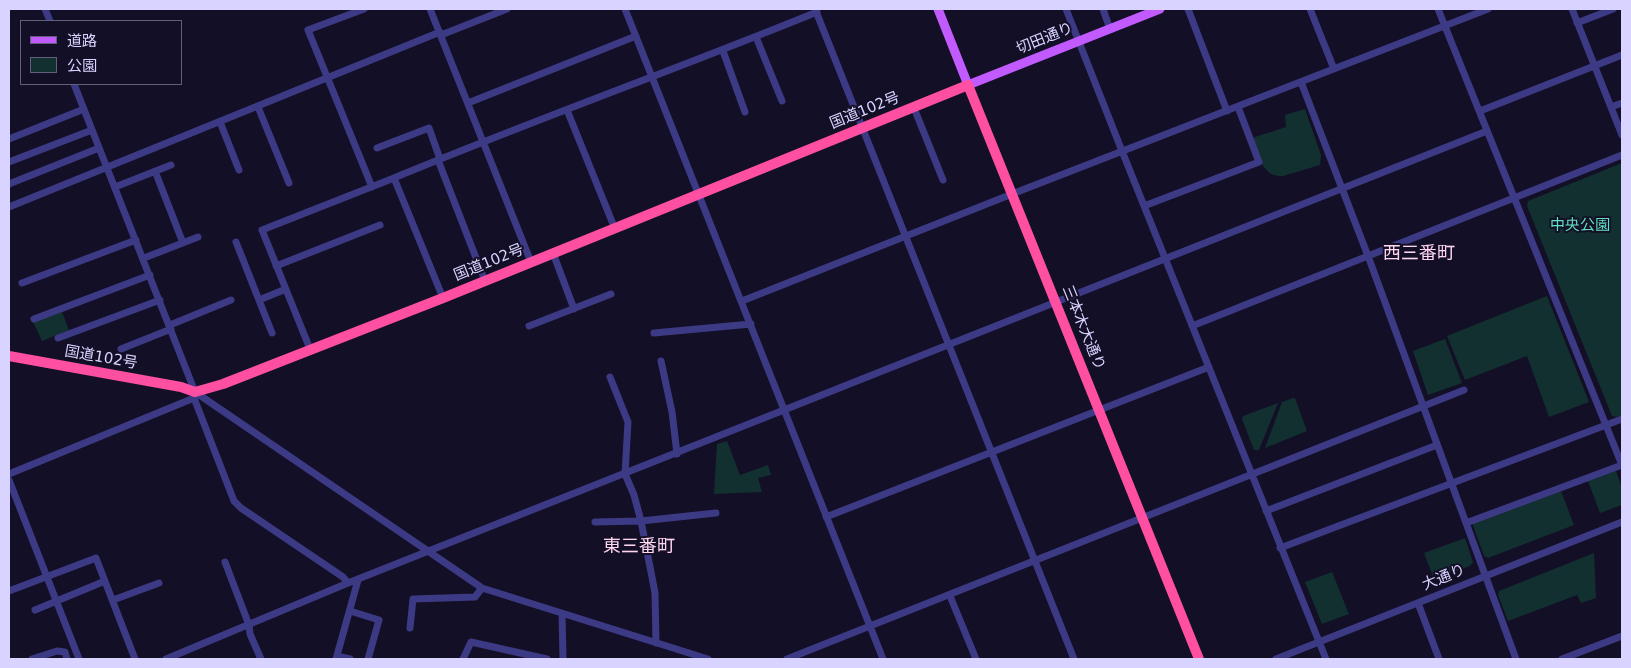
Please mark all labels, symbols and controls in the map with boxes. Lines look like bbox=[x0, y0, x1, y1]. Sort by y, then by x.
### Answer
street label: 切田通り bbox=[1014, 19, 1076, 59]
legend bbox=[20, 20, 182, 85]
text: 道路 bbox=[67, 32, 97, 50]
text: 公園 bbox=[67, 57, 97, 75]
street label: 国道102号 bbox=[827, 89, 903, 133]
park label: 中央公園 bbox=[1550, 217, 1610, 235]
street label: 国道102号 bbox=[451, 241, 527, 285]
district label: 西三番町 bbox=[1383, 243, 1455, 265]
street label: 三本木大通り bbox=[1058, 283, 1108, 373]
street label: 国道102号 bbox=[63, 343, 139, 373]
district label: 東三番町 bbox=[603, 536, 675, 558]
street label: 大通り bbox=[1420, 561, 1468, 595]

